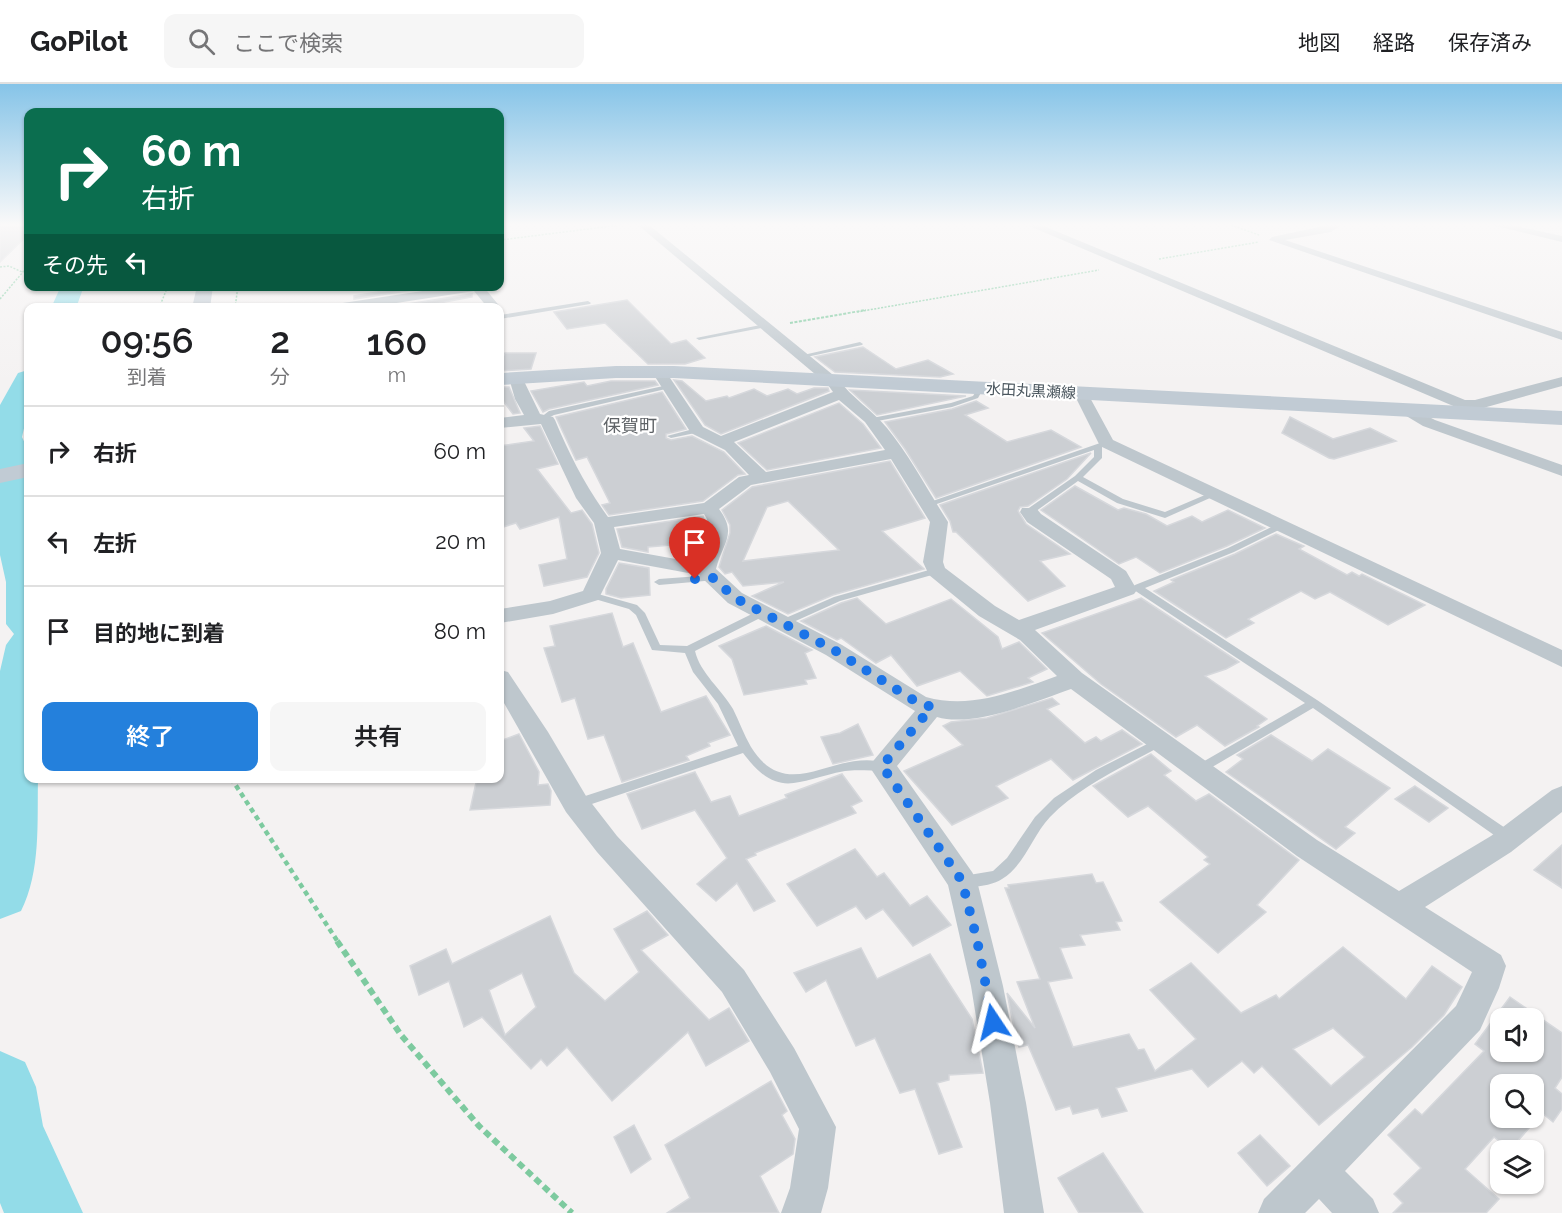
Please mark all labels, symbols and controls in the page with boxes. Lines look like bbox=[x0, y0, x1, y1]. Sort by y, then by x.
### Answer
search box bbox=[164, 14, 584, 68]
text: GoPilot bbox=[30, 25, 128, 58]
icon: search bbox=[185, 25, 218, 58]
text: ここで検索 bbox=[233, 30, 343, 56]
text: 地図 bbox=[1298, 30, 1340, 55]
text: 経路 bbox=[1373, 30, 1415, 55]
text: 保存済み bbox=[1448, 30, 1532, 55]
text: 60 m bbox=[141, 127, 241, 176]
icon: right bbox=[42, 132, 120, 210]
text: 右折 bbox=[141, 183, 195, 214]
icon: left bbox=[120, 246, 153, 279]
text: その先 bbox=[42, 252, 108, 278]
text: 09:56 bbox=[101, 319, 194, 361]
text: 2 bbox=[270, 319, 290, 361]
text: 160 bbox=[367, 321, 427, 363]
text: m bbox=[388, 363, 406, 387]
text: 到着 bbox=[127, 365, 167, 389]
text: 分 bbox=[270, 365, 290, 389]
street label: 水田丸黒瀬線 bbox=[986, 380, 1076, 402]
district label: 保賀町 bbox=[603, 415, 657, 436]
icon: right bbox=[42, 435, 75, 468]
text: 60 m bbox=[433, 438, 486, 464]
text: 右折 bbox=[93, 440, 137, 466]
pin bbox=[669, 517, 720, 579]
icon: left bbox=[42, 525, 75, 558]
icon: arrive bbox=[678, 526, 711, 559]
text: 20 m bbox=[435, 528, 486, 554]
text: 左折 bbox=[93, 530, 137, 556]
icon: arrive bbox=[42, 615, 75, 648]
text: 80 m bbox=[434, 618, 486, 644]
text: 目的地に到着 bbox=[93, 620, 225, 646]
button: 終了 bbox=[42, 702, 258, 771]
button: 共有 bbox=[270, 702, 486, 771]
position arrow bbox=[961, 990, 1025, 1054]
map controls bbox=[1490, 1008, 1544, 1194]
button: sound bbox=[1490, 1008, 1544, 1062]
button: search bbox=[1490, 1074, 1544, 1128]
button: layers bbox=[1490, 1140, 1544, 1194]

